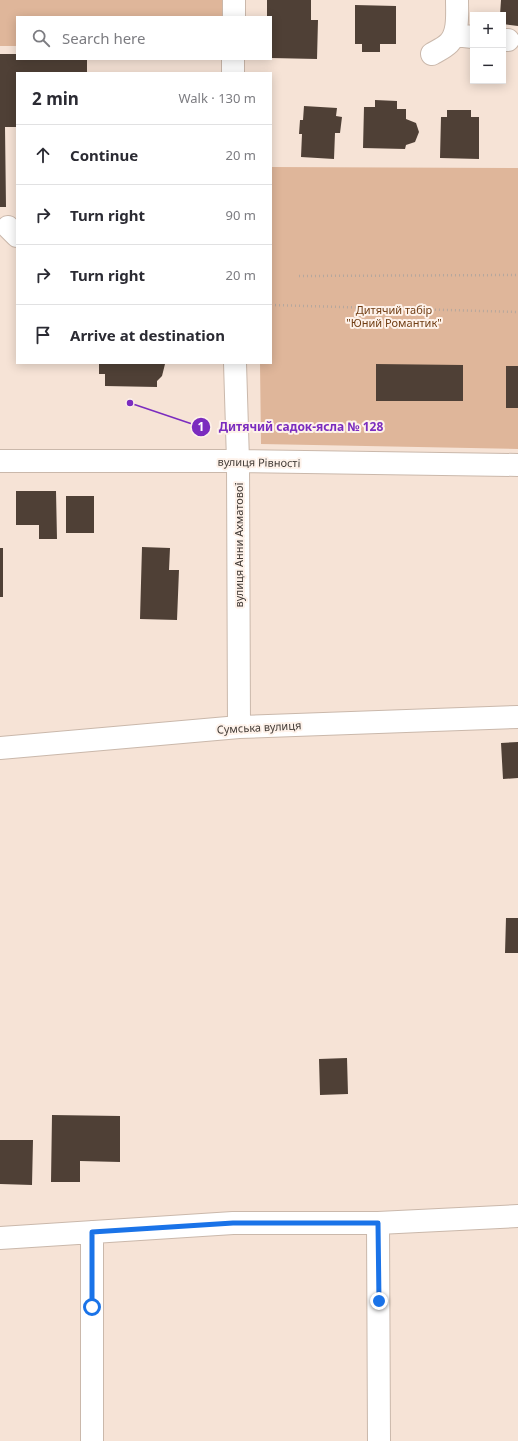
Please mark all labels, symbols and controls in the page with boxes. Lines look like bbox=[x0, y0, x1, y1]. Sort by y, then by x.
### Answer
map controls bbox=[470, 12, 506, 84]
button: + bbox=[470, 12, 506, 48]
search box bbox=[16, 16, 272, 60]
icon: search bbox=[30, 27, 52, 49]
text: Search here bbox=[62, 28, 145, 48]
button: − bbox=[470, 48, 506, 84]
text: 2 min bbox=[32, 87, 79, 110]
text: Walk · 130 m bbox=[178, 89, 256, 107]
icon: ahead bbox=[32, 144, 54, 166]
text: Continue bbox=[70, 145, 138, 165]
text: 20 m bbox=[226, 146, 256, 164]
icon: right bbox=[32, 204, 54, 226]
text: Turn right bbox=[70, 205, 145, 225]
text: 90 m bbox=[226, 206, 256, 224]
icon: right bbox=[32, 264, 54, 286]
text: Turn right bbox=[70, 265, 145, 285]
text: 20 m bbox=[226, 266, 256, 284]
park label: Дитячий табір "Юний Романтик" bbox=[346, 302, 442, 330]
icon: arrive bbox=[32, 324, 54, 346]
text: Arrive at destination bbox=[70, 325, 225, 345]
callout: Дитячий садок-ясла № 128 bbox=[191, 415, 392, 439]
text: 1 bbox=[198, 418, 204, 435]
text: Дитячий садок-ясла № 128 bbox=[219, 418, 383, 435]
street label: вулиця Рівності bbox=[218, 454, 300, 470]
street label: вулиця Анни Ахматової bbox=[231, 482, 246, 607]
street label: Сумська вулиця bbox=[216, 717, 302, 737]
route end bbox=[370, 1292, 388, 1310]
route start bbox=[83, 1298, 101, 1316]

